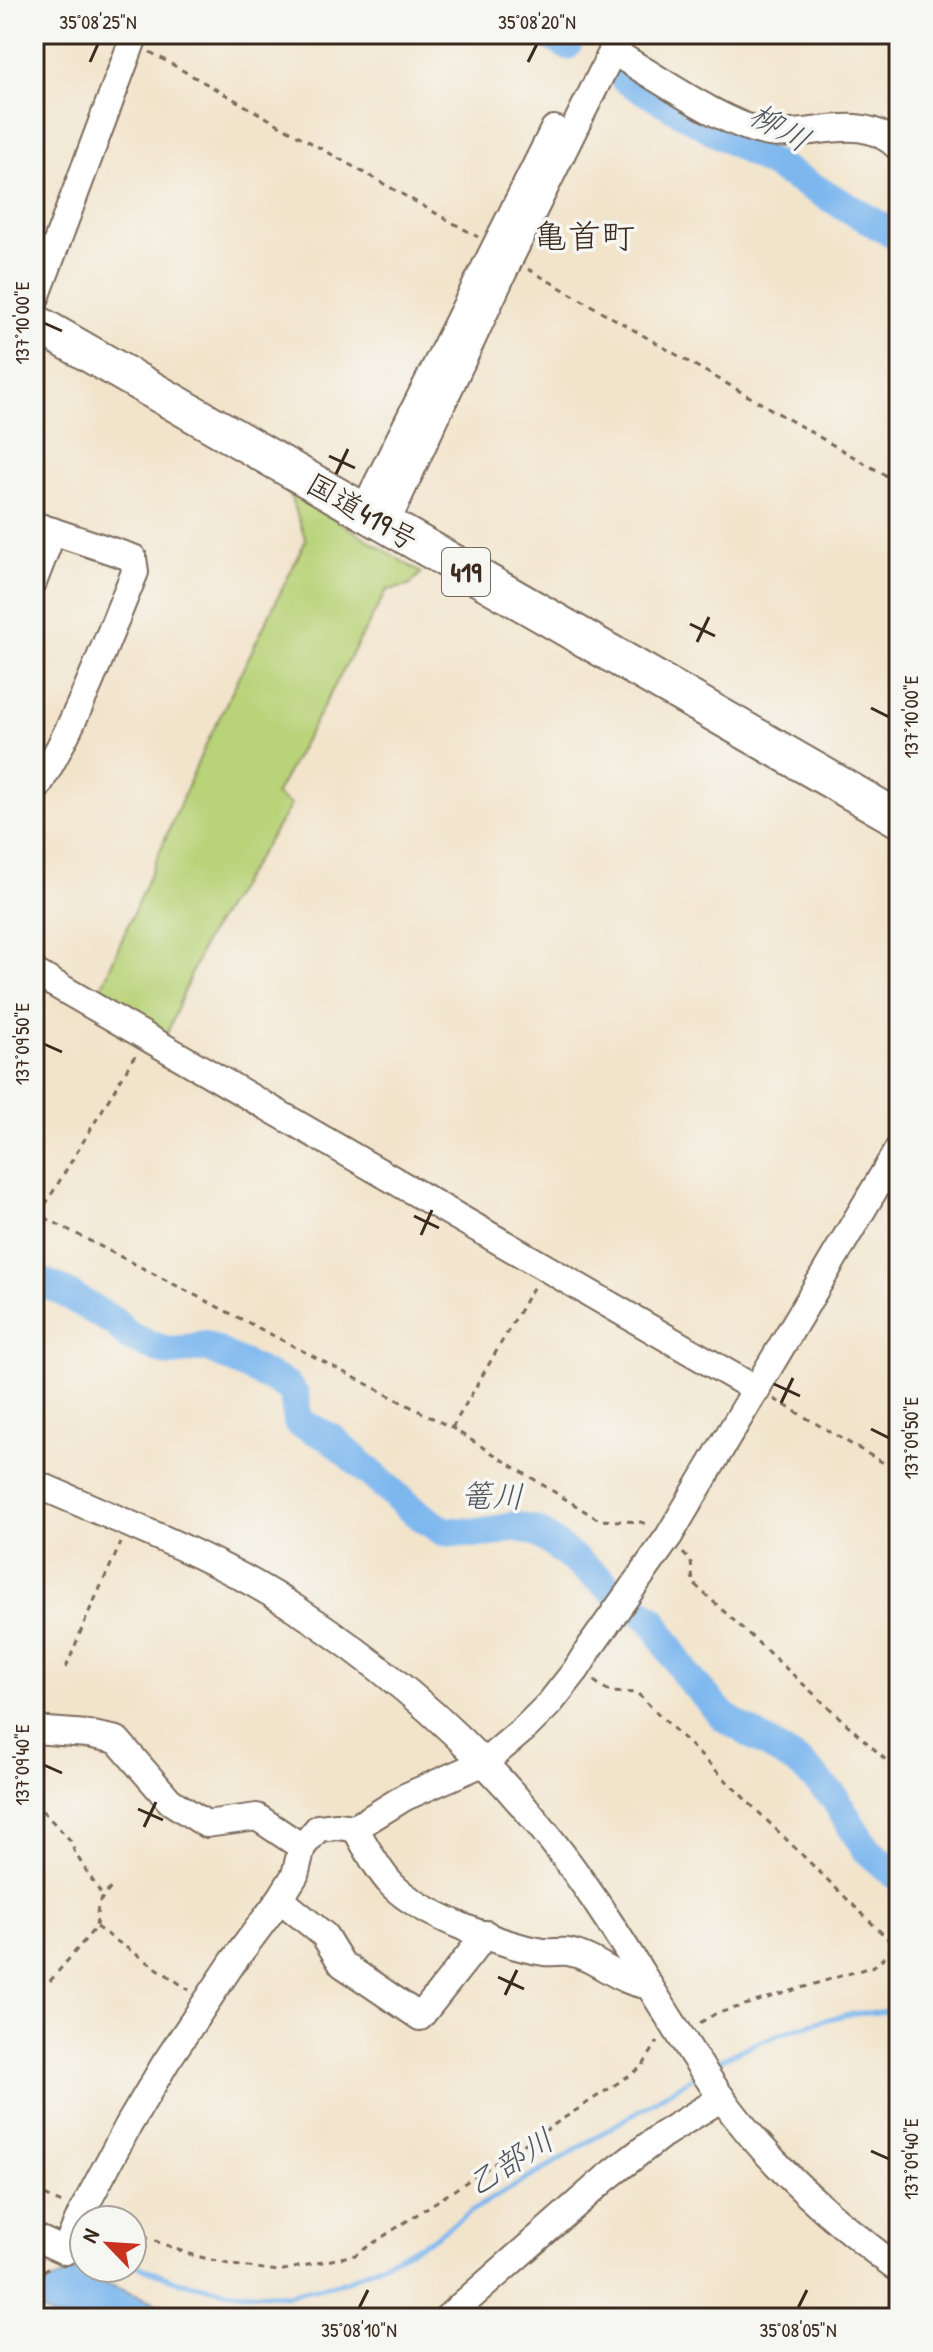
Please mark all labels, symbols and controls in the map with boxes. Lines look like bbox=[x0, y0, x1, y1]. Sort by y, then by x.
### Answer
text: 35°08'25"N bbox=[59, 8, 137, 35]
text: 35°08'20"N bbox=[498, 8, 576, 35]
water label: 柳川 bbox=[742, 92, 819, 161]
district label: 亀首町 bbox=[533, 213, 635, 259]
text: 137°10'00"E bbox=[8, 281, 35, 365]
street label: 国道419号 bbox=[299, 463, 426, 559]
road number: 419 bbox=[442, 548, 490, 596]
text: 137°10'00"E bbox=[897, 675, 924, 759]
text: 137°09'50"E bbox=[8, 1003, 35, 1085]
text: 137°09'50"E bbox=[897, 1397, 924, 1479]
water label: 篭川 bbox=[460, 1473, 524, 1518]
text: 137°09'40"E bbox=[8, 1724, 35, 1806]
water label: 乙部川 bbox=[458, 2118, 562, 2205]
text: 137°09'40"E bbox=[897, 2118, 924, 2200]
north arrow bbox=[68, 2204, 148, 2284]
text: N bbox=[74, 2224, 106, 2247]
text: 35°08'10"N bbox=[321, 2316, 397, 2343]
text: 35°08'05"N bbox=[759, 2316, 837, 2343]

